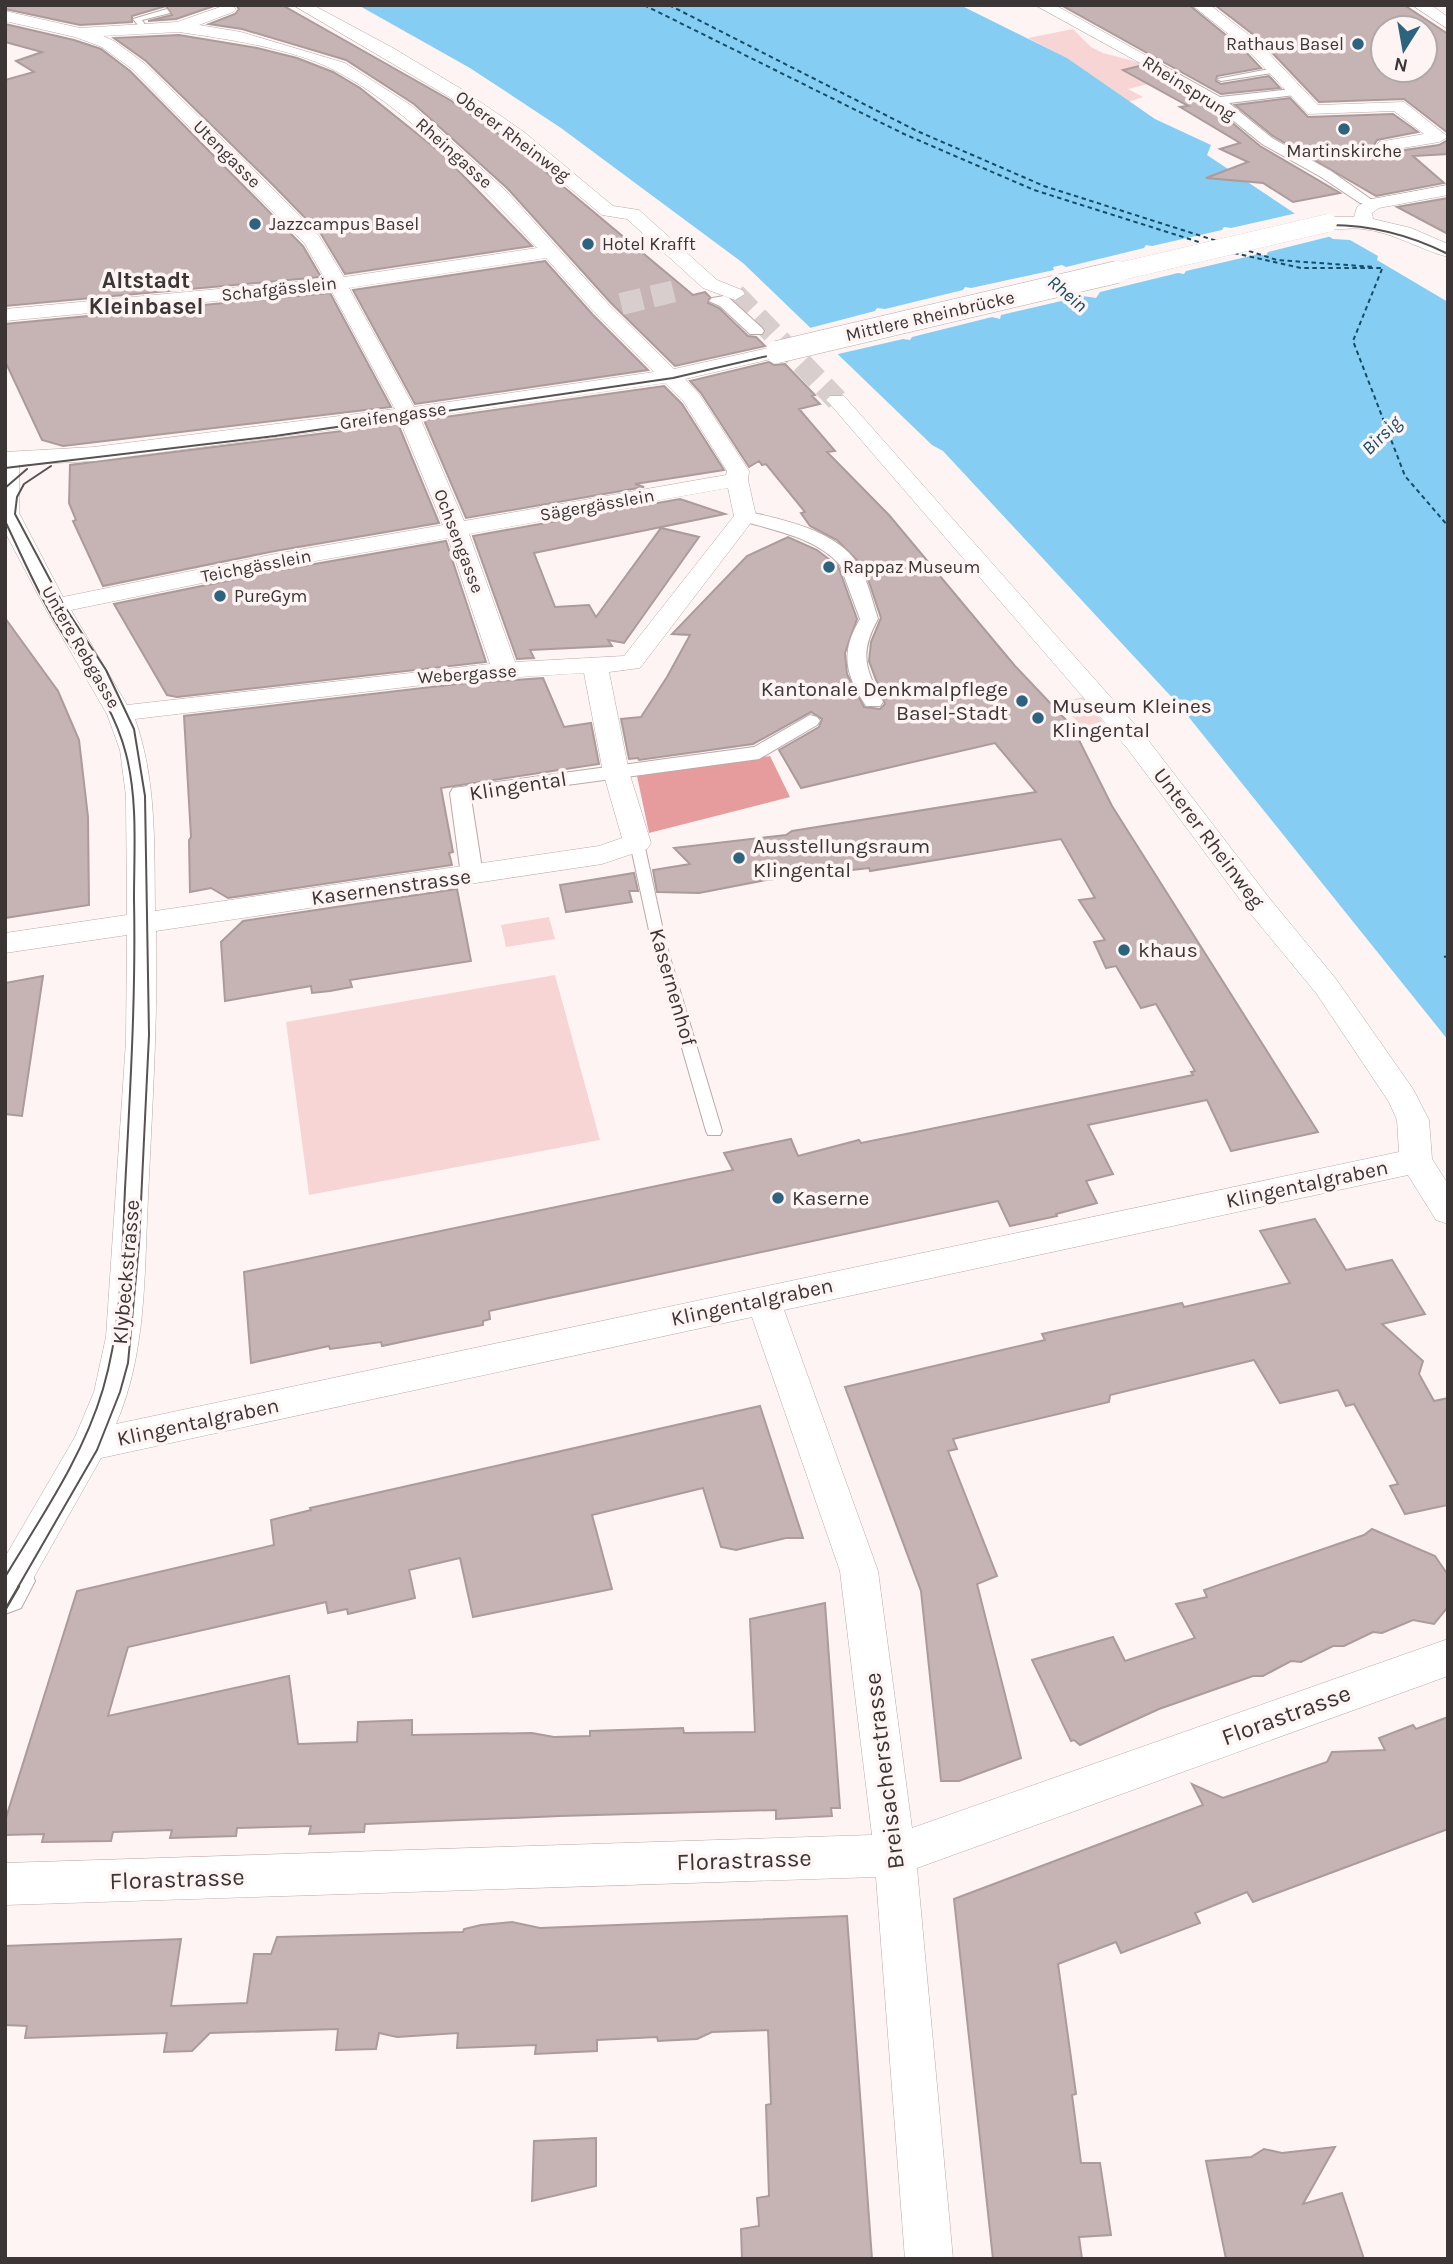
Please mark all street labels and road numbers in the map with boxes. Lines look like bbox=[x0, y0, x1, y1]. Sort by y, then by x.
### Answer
street label: Rheinsprung bbox=[1138, 51, 1240, 125]
street label: Oberer Rheinweg bbox=[451, 86, 575, 186]
street label: Rheingasse bbox=[411, 113, 497, 193]
street label: Utengasse bbox=[189, 116, 265, 192]
street label: Schafgässlein bbox=[220, 272, 338, 306]
street label: Mittlere Rheinbrücke bbox=[843, 286, 1017, 346]
street label: Greifengasse bbox=[338, 398, 448, 434]
street label: Sägergässlein bbox=[538, 484, 656, 526]
street label: Ochsengasse bbox=[429, 486, 489, 596]
street label: Teichgässlein bbox=[199, 545, 313, 587]
street label: Untere Rebgasse bbox=[37, 582, 125, 712]
street label: Webergasse bbox=[417, 660, 517, 688]
street label: Unterer Rheinweg bbox=[1149, 763, 1270, 913]
street label: Klingental bbox=[468, 766, 568, 806]
street label: Kasernenstrasse bbox=[310, 864, 472, 910]
street label: Kasernenhof bbox=[645, 925, 701, 1049]
street label: Klingentalgraben bbox=[1224, 1155, 1390, 1213]
street label: Klybeckstrasse bbox=[108, 1199, 144, 1345]
street label: Klingentalgraben bbox=[669, 1273, 835, 1331]
street label: Klingentalgraben bbox=[115, 1393, 281, 1451]
street label: Breisacherstrasse bbox=[858, 1671, 910, 1871]
street label: Florastrasse bbox=[1218, 1679, 1354, 1751]
street label: Florastrasse bbox=[676, 1844, 812, 1876]
street label: Florastrasse bbox=[109, 1863, 245, 1895]

